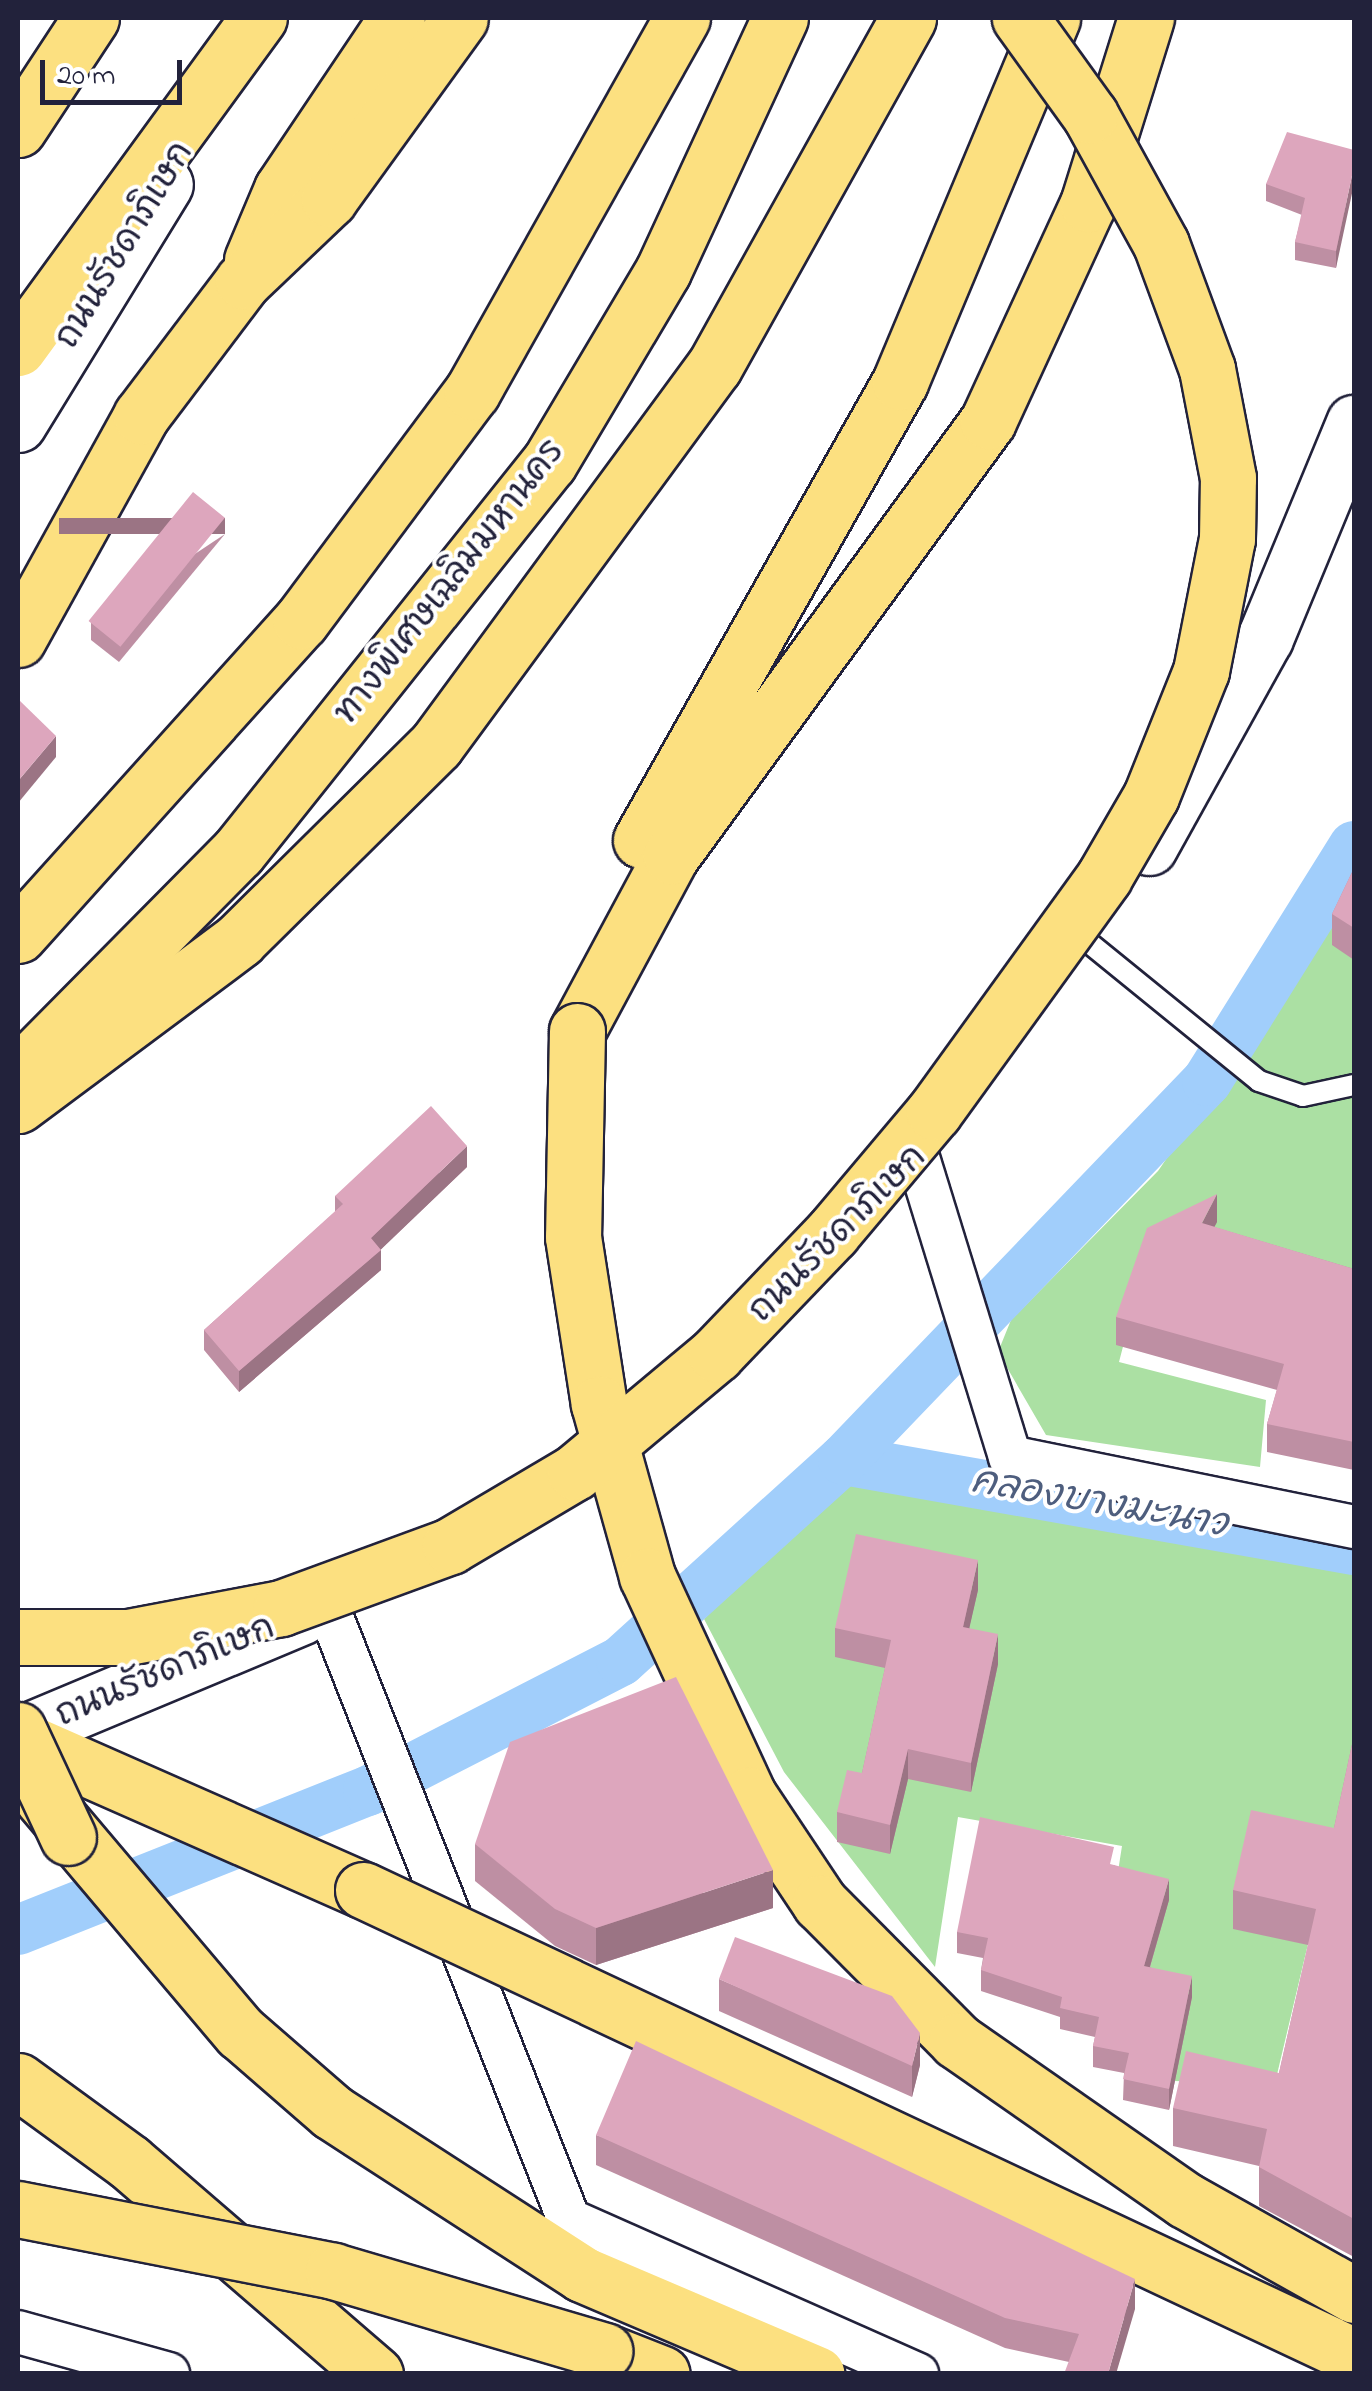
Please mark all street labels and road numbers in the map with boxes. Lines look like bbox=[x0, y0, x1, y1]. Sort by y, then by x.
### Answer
street label: ถนนรัชดาภิเษก bbox=[48, 135, 204, 357]
street label: ทางพิเศษเฉลิมมหานคร bbox=[327, 432, 575, 734]
street label: ถนนรัชดาภิเษก bbox=[741, 1137, 937, 1333]
street label: ถนนรัชดาภิเษก bbox=[50, 1608, 282, 1738]

